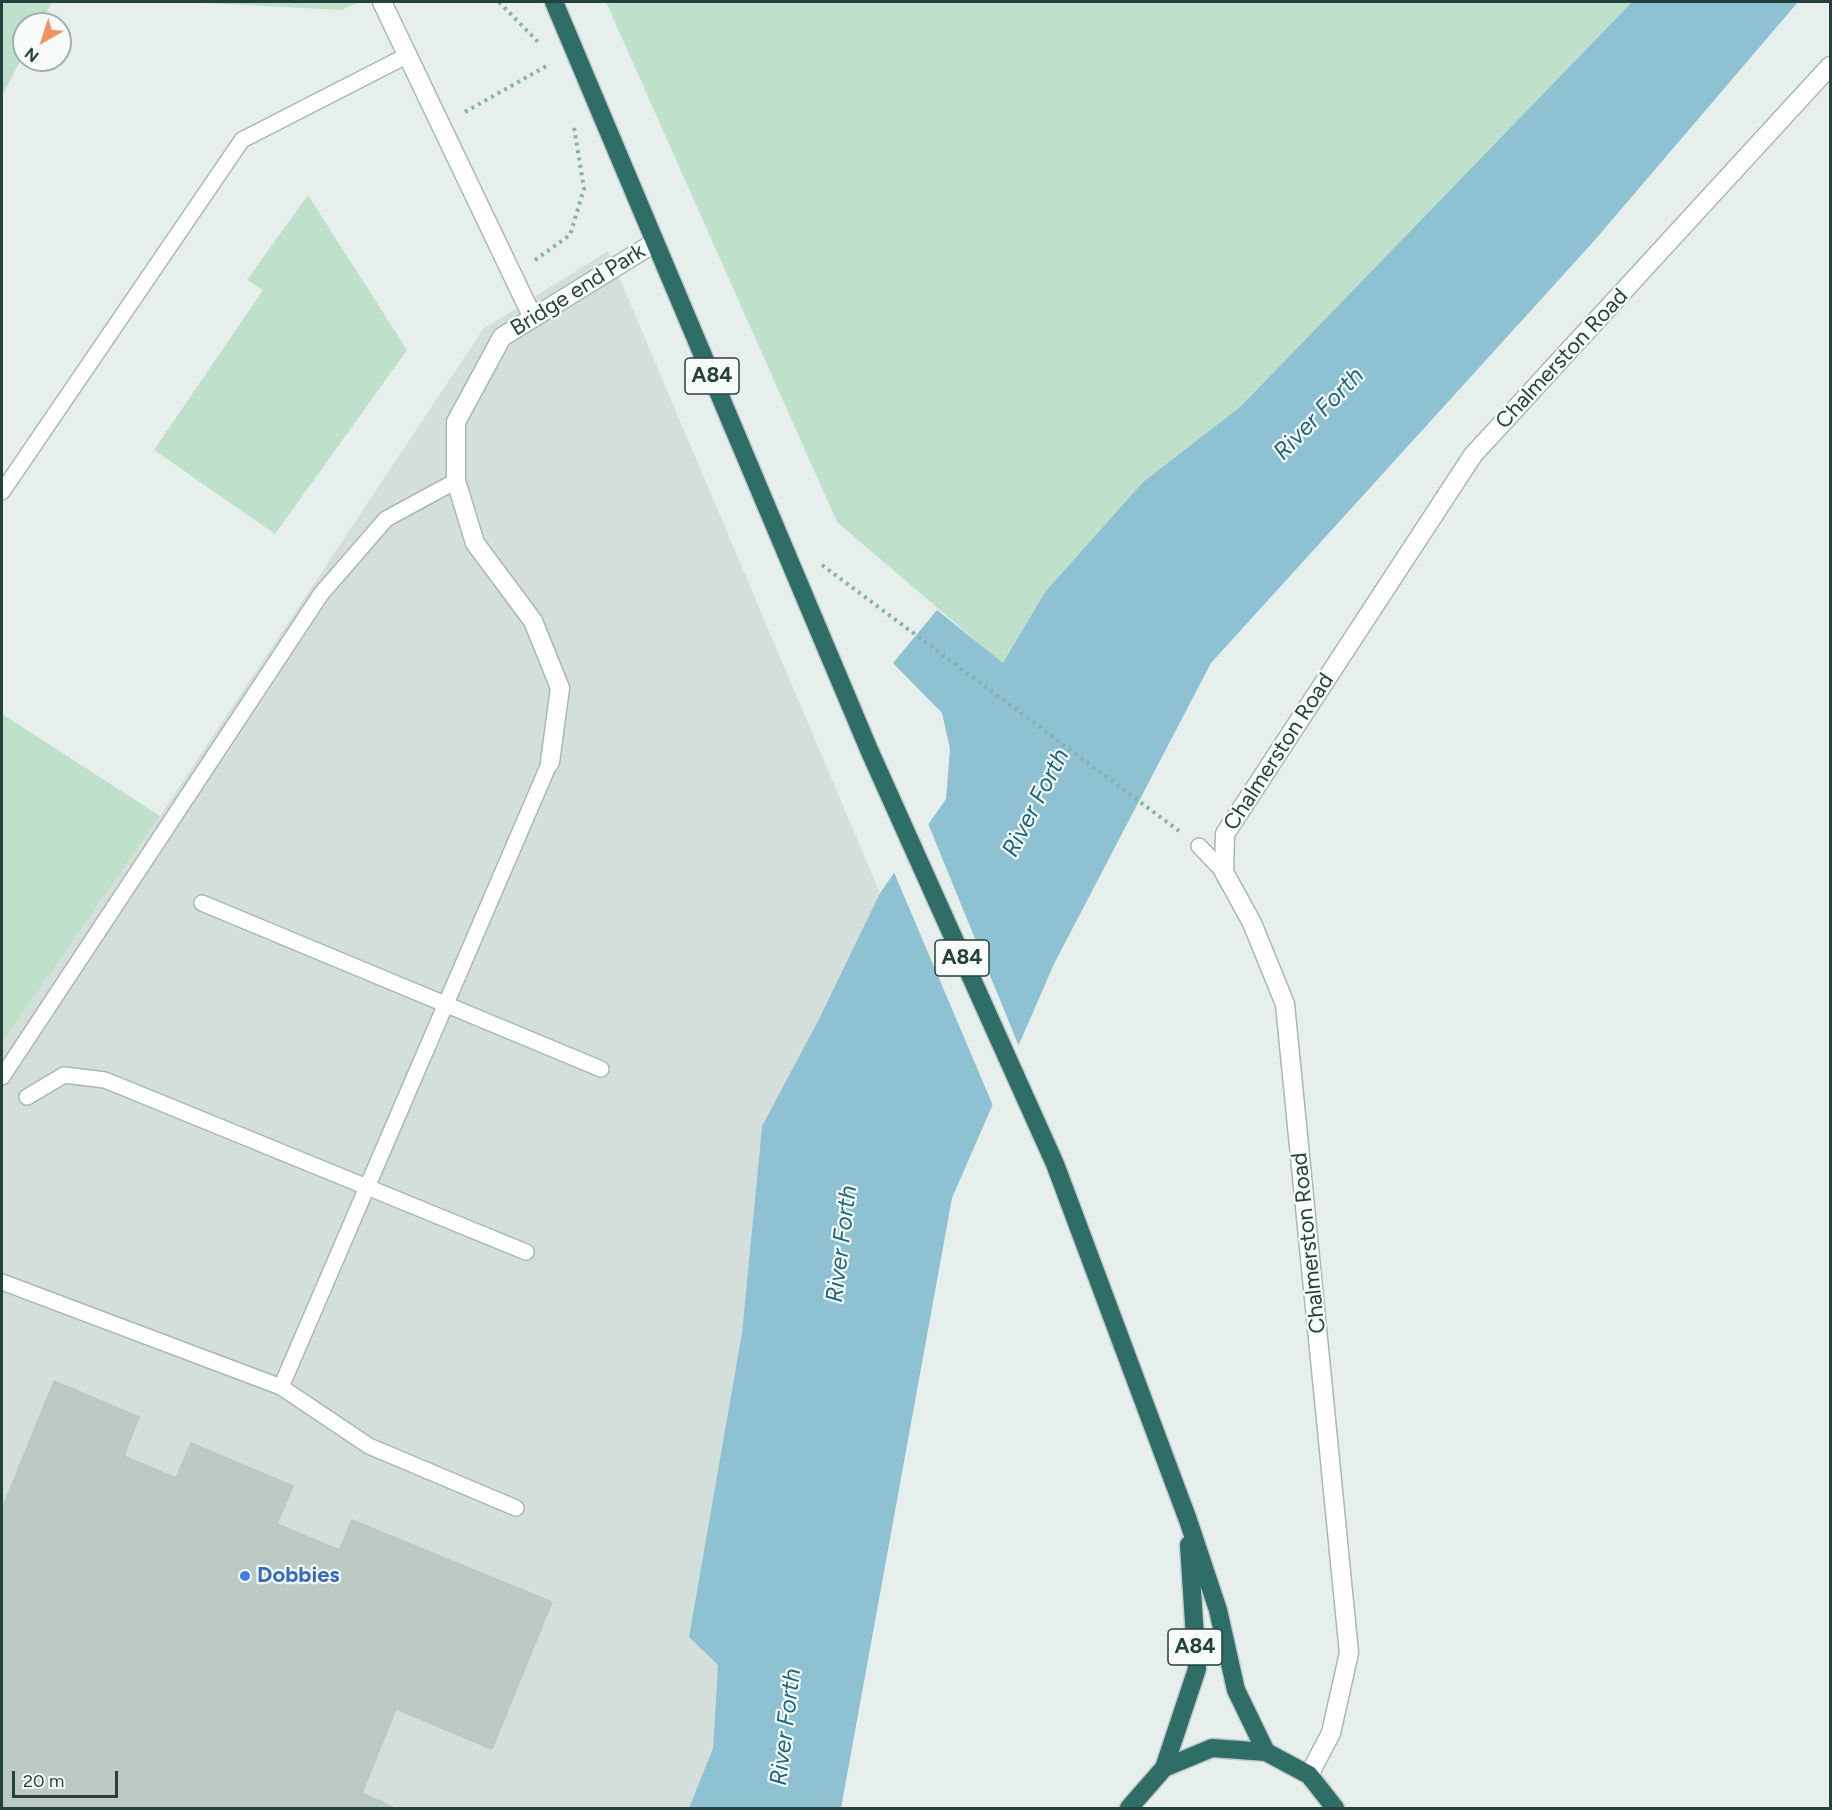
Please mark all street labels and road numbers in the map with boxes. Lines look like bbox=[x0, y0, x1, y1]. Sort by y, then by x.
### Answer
street label: Bridge end Park bbox=[506, 238, 650, 342]
street label: Chalmerston Road bbox=[1490, 283, 1634, 435]
road number: A84 bbox=[685, 358, 739, 394]
street label: Chalmerston Road bbox=[1218, 668, 1340, 836]
road number: A84 bbox=[935, 940, 989, 976]
street label: Chalmerston Road bbox=[1286, 1151, 1332, 1335]
road number: A84 bbox=[1168, 1629, 1222, 1665]

